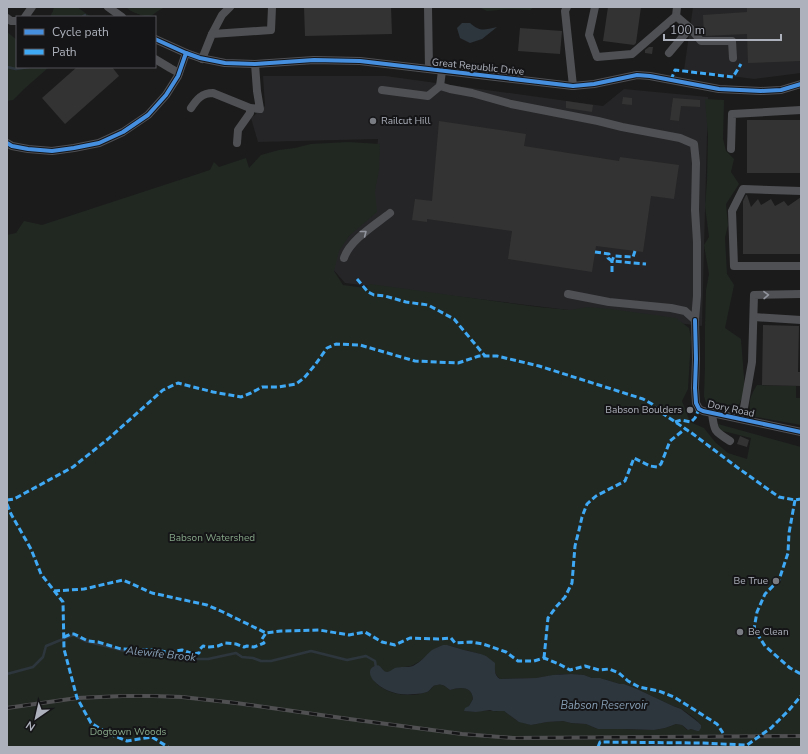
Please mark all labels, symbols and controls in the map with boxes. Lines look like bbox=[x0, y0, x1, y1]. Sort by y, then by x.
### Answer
legend bbox=[16, 16, 156, 68]
scale bar bbox=[664, 16, 781, 42]
text: 100 m bbox=[670, 22, 705, 38]
text: Cycle path bbox=[52, 24, 109, 40]
text: Path bbox=[52, 44, 77, 60]
street label: Great Republic Drive bbox=[431, 55, 525, 79]
place label: Railcut Hill bbox=[381, 114, 430, 128]
marker: Railcut Hill bbox=[368, 116, 378, 126]
one-way arrow bbox=[360, 231, 367, 238]
one-way arrow bbox=[763, 290, 769, 299]
street label: Dory Road bbox=[706, 397, 756, 421]
place label: Babson Boulders bbox=[605, 403, 682, 417]
marker: Babson Boulders bbox=[685, 405, 695, 415]
park label: Babson Watershed bbox=[169, 531, 255, 545]
place label: Be True bbox=[734, 574, 768, 588]
marker: Be True bbox=[771, 576, 781, 586]
place label: Be Clean bbox=[748, 625, 789, 639]
marker: Be Clean bbox=[735, 627, 745, 637]
water label: Alewife Brook bbox=[124, 643, 197, 665]
north arrow bbox=[16, 698, 56, 738]
water label: Babson Reservoir bbox=[561, 698, 648, 713]
text: N bbox=[23, 717, 38, 734]
park label: Dogtown Woods bbox=[90, 725, 166, 739]

